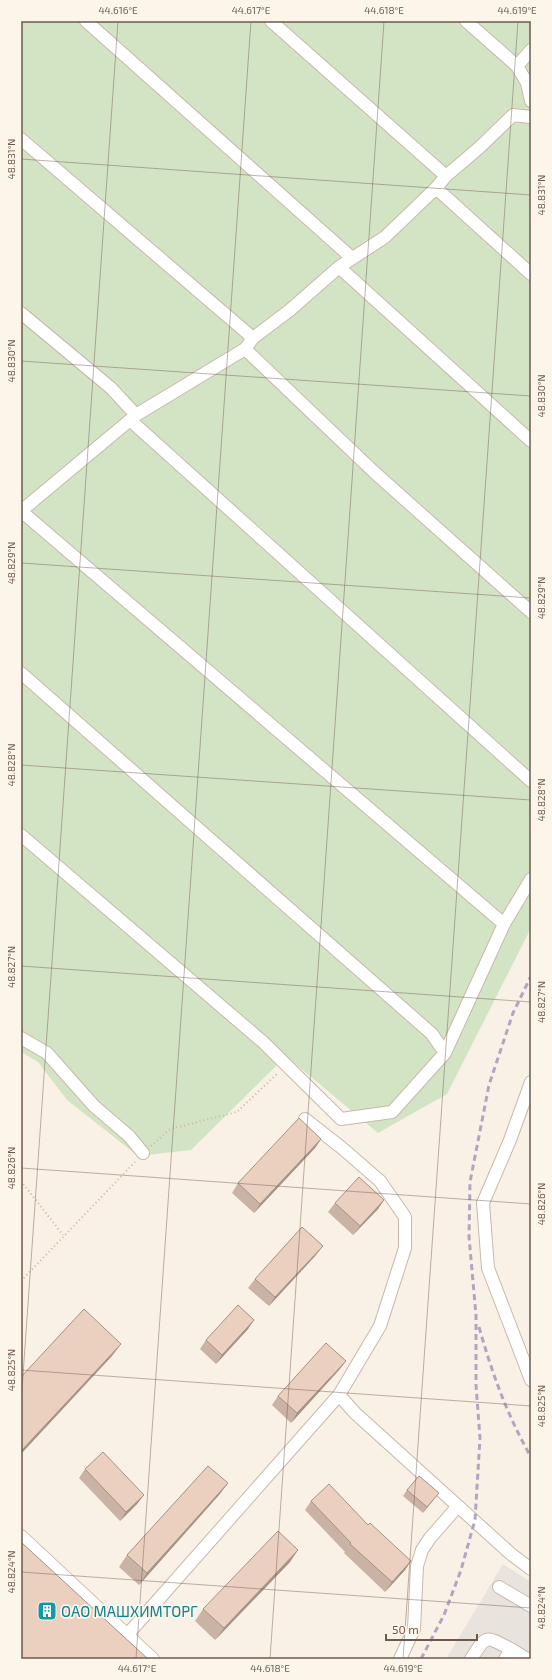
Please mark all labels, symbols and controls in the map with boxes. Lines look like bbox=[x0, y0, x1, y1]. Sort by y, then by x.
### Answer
text: 44.616°E bbox=[98, 4, 138, 16]
text: 44.617°E bbox=[232, 4, 271, 16]
text: 44.618°E bbox=[364, 4, 404, 16]
text: 44.619°E bbox=[497, 4, 537, 16]
text: 48.831°N bbox=[5, 139, 17, 179]
text: 48.831°N bbox=[535, 175, 547, 215]
text: 48.830°N bbox=[5, 340, 17, 382]
text: 48.830°N bbox=[535, 375, 547, 417]
text: 48.829°N bbox=[5, 542, 17, 584]
text: 48.829°N bbox=[535, 577, 547, 619]
text: 48.828°N bbox=[5, 744, 17, 786]
text: 48.828°N bbox=[535, 779, 547, 821]
text: 48.827°N bbox=[5, 946, 17, 988]
text: 48.827°N bbox=[535, 981, 547, 1023]
text: 48.826°N bbox=[5, 1147, 17, 1189]
text: 48.826°N bbox=[535, 1183, 547, 1225]
text: 48.825°N bbox=[5, 1349, 17, 1391]
text: 48.825°N bbox=[535, 1385, 547, 1427]
text: 48.824°N bbox=[5, 1550, 17, 1594]
text: 48.824°N bbox=[535, 1586, 547, 1630]
building icon: ОАО МАШХИМТОРГ bbox=[36, 1600, 58, 1622]
place label: ОАО МАШХИМТОРГ bbox=[61, 1602, 198, 1620]
scale bar bbox=[386, 1616, 477, 1642]
text: 50 m bbox=[392, 1622, 419, 1636]
text: 44.617°E bbox=[118, 1662, 157, 1674]
text: 44.618°E bbox=[250, 1662, 290, 1674]
text: 44.619°E bbox=[383, 1662, 423, 1674]

